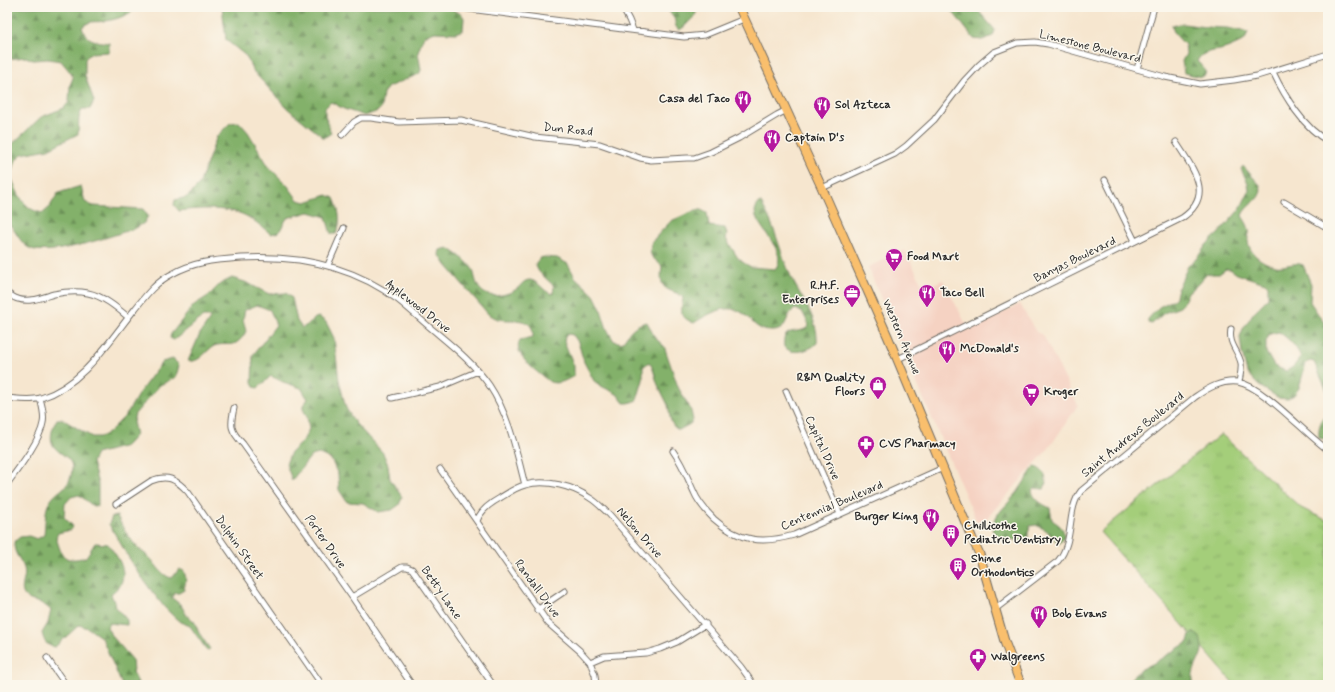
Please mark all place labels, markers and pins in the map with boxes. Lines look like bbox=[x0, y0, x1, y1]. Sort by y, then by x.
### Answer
restaurant icon: Casa del Taco bbox=[733, 89, 753, 114]
place label: Casa del Taco bbox=[659, 91, 730, 107]
restaurant icon: Sol Azteca bbox=[812, 95, 832, 120]
place label: Sol Azteca bbox=[835, 97, 891, 113]
restaurant icon: Captain D's bbox=[762, 128, 782, 153]
place label: Captain D's bbox=[785, 130, 845, 146]
supermarket icon: Food Mart bbox=[884, 247, 904, 272]
place label: Food Mart bbox=[907, 249, 959, 265]
place label: R.H.F. Enterprises bbox=[782, 278, 840, 308]
office icon: R.H.F. Enterprises bbox=[842, 283, 862, 308]
restaurant icon: Taco Bell bbox=[917, 283, 937, 308]
place label: Taco Bell bbox=[940, 285, 985, 301]
restaurant icon: McDonald's bbox=[937, 339, 957, 364]
place label: McDonald's bbox=[960, 341, 1020, 357]
place label: R&M Quality Floors bbox=[797, 370, 866, 400]
shop icon: R&M Quality Floors bbox=[868, 375, 888, 400]
supermarket icon: Kroger bbox=[1021, 382, 1041, 407]
place label: Kroger bbox=[1044, 384, 1079, 400]
pharmacy icon: CVS Pharmacy bbox=[856, 434, 876, 459]
place label: CVS Pharmacy bbox=[879, 436, 956, 452]
restaurant icon: Burger King bbox=[921, 507, 941, 532]
place label: Burger King bbox=[855, 509, 918, 526]
place label: Chillicothe Pediatric Dentistry bbox=[964, 518, 1061, 548]
building icon: Chillicothe Pediatric Dentistry bbox=[941, 523, 961, 548]
place label: Shine Orthodontics bbox=[971, 551, 1035, 581]
building icon: Shine Orthodontics bbox=[948, 556, 968, 581]
restaurant icon: Bob Evans bbox=[1029, 604, 1049, 629]
place label: Bob Evans bbox=[1052, 606, 1108, 622]
pharmacy icon: Walgreens bbox=[968, 647, 988, 672]
place label: Walgreens bbox=[990, 649, 1045, 666]

